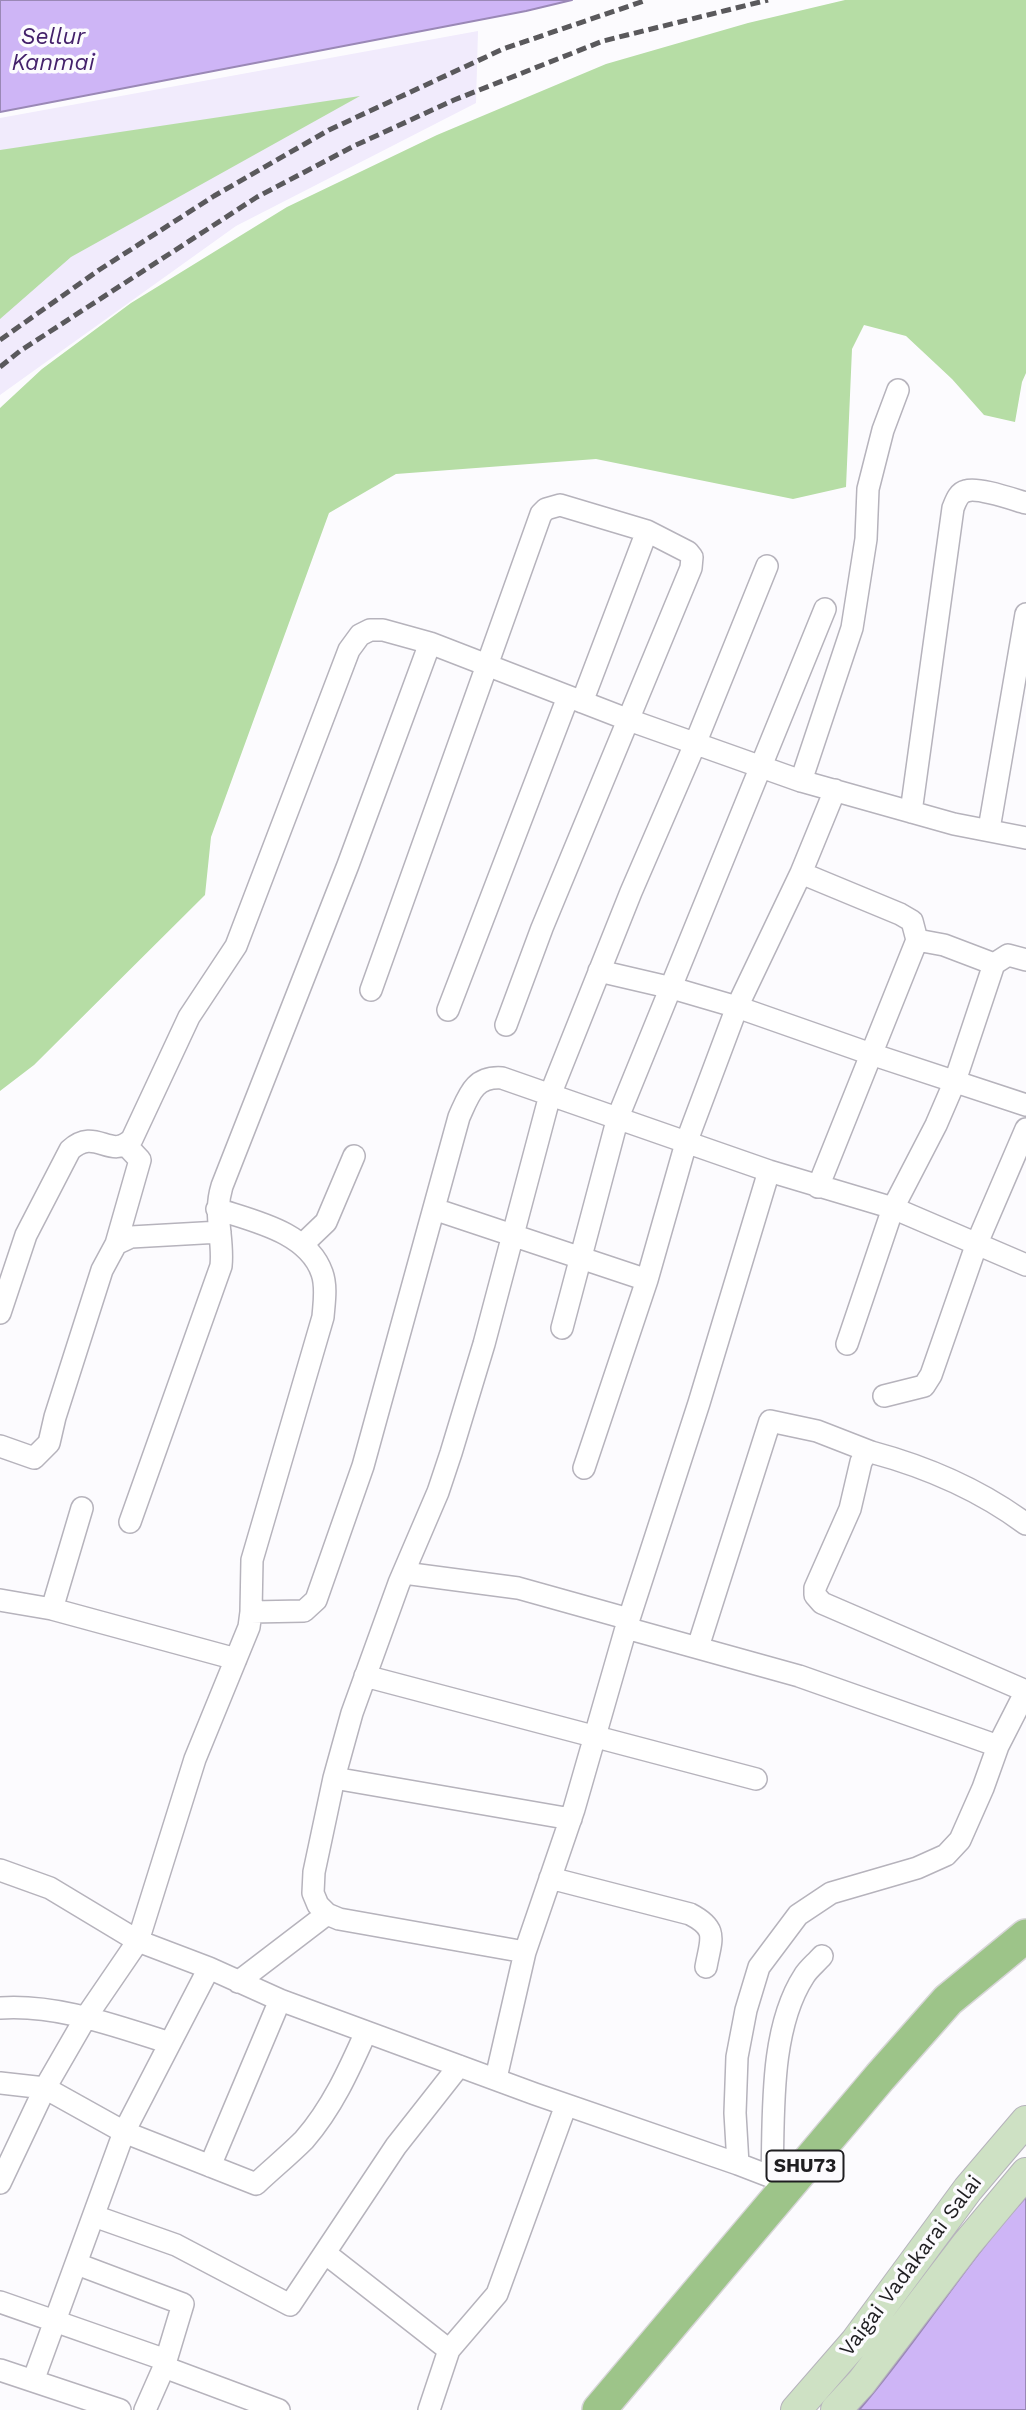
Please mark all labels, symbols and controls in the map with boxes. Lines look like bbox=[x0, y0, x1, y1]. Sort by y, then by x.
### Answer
water label: Sellur Kanmai bbox=[11, 23, 95, 77]
road number: SHU73 bbox=[766, 2150, 844, 2182]
street label: Vaigai Vadakarai Salai bbox=[835, 2170, 987, 2362]

